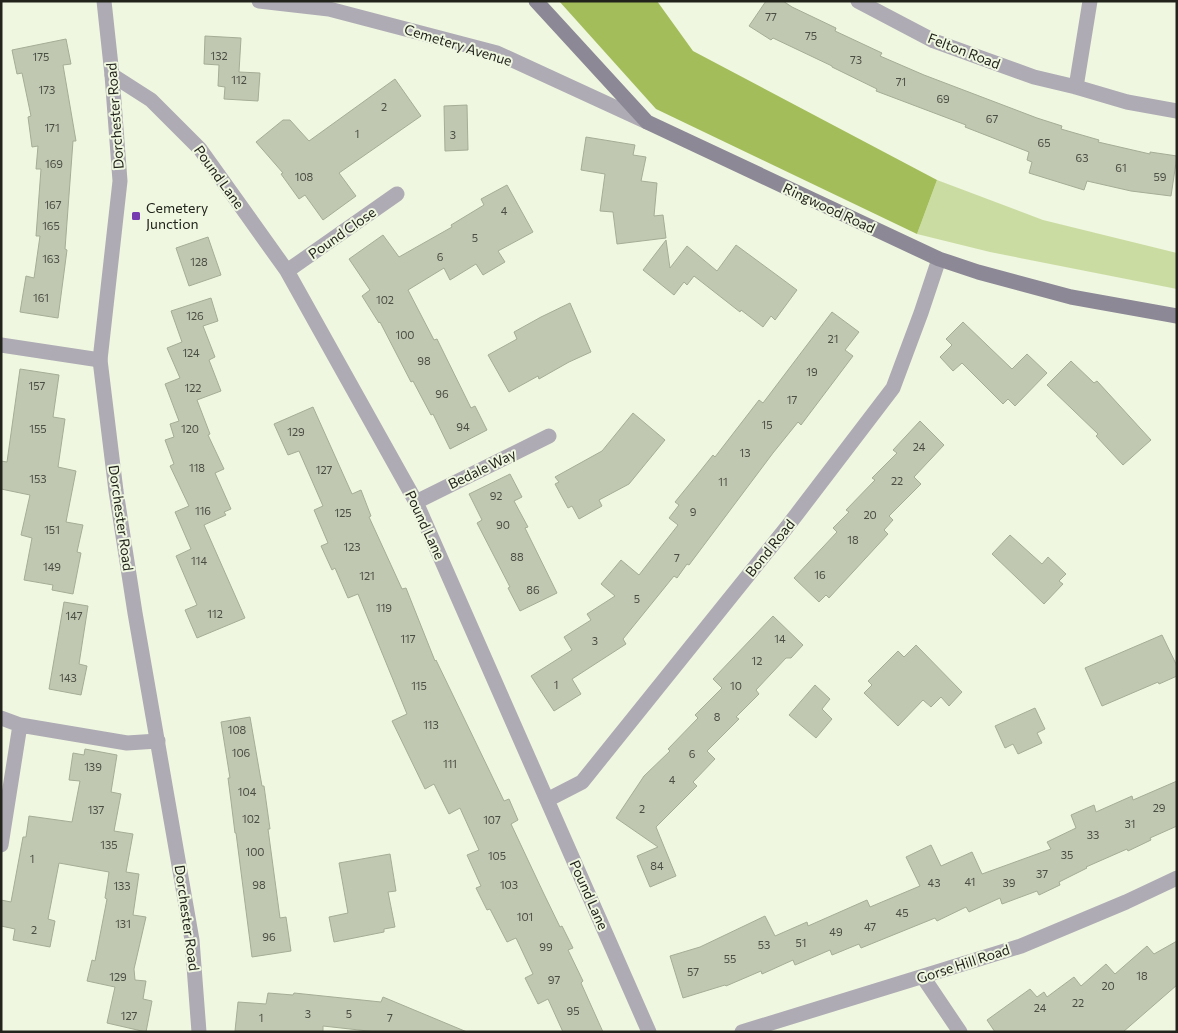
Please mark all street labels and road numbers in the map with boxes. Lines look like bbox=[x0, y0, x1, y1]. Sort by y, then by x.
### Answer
street label: Cemetery Avenue bbox=[402, 20, 514, 69]
street label: Felton Road bbox=[926, 29, 1003, 72]
street label: Dorchester Road bbox=[102, 62, 127, 170]
street label: Pound Lane bbox=[191, 142, 248, 212]
street label: Ringwood Road bbox=[780, 179, 878, 236]
street label: Pound Close bbox=[305, 203, 379, 262]
street label: Bedale Way bbox=[445, 445, 518, 492]
street label: Dorchester Road bbox=[106, 464, 137, 572]
street label: Pound Lane bbox=[402, 488, 449, 562]
street label: Bond Road bbox=[741, 516, 798, 580]
street label: Pound Lane bbox=[567, 857, 612, 932]
street label: Dorchester Road bbox=[172, 864, 203, 972]
street label: Gorse Hill Road bbox=[914, 940, 1012, 987]

